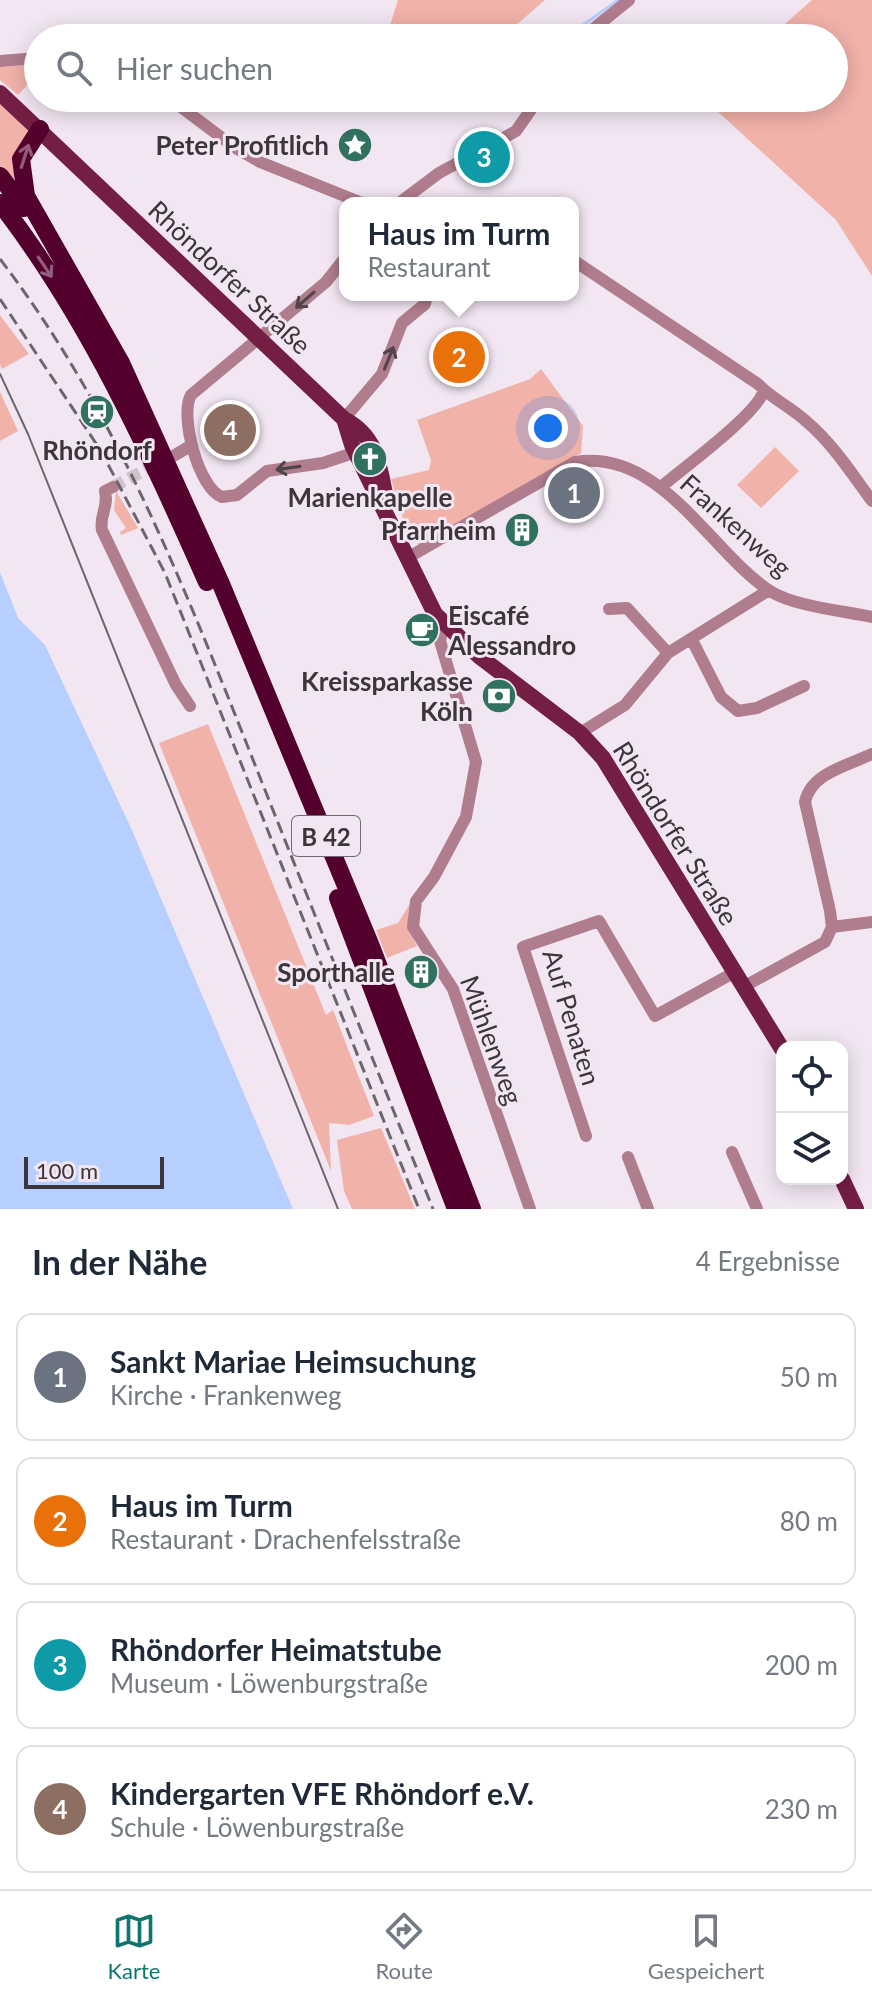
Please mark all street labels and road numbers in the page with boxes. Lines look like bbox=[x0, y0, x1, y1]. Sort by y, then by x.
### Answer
street label: Rhöndorfer Straße bbox=[142, 194, 318, 360]
street label: Frankenweg bbox=[674, 467, 798, 583]
street label: Rhöndorfer Straße bbox=[607, 735, 745, 931]
road number: B 42 bbox=[292, 816, 360, 856]
street label: Auf Penaten bbox=[536, 945, 608, 1089]
street label: Mühlenweg bbox=[454, 971, 530, 1109]

